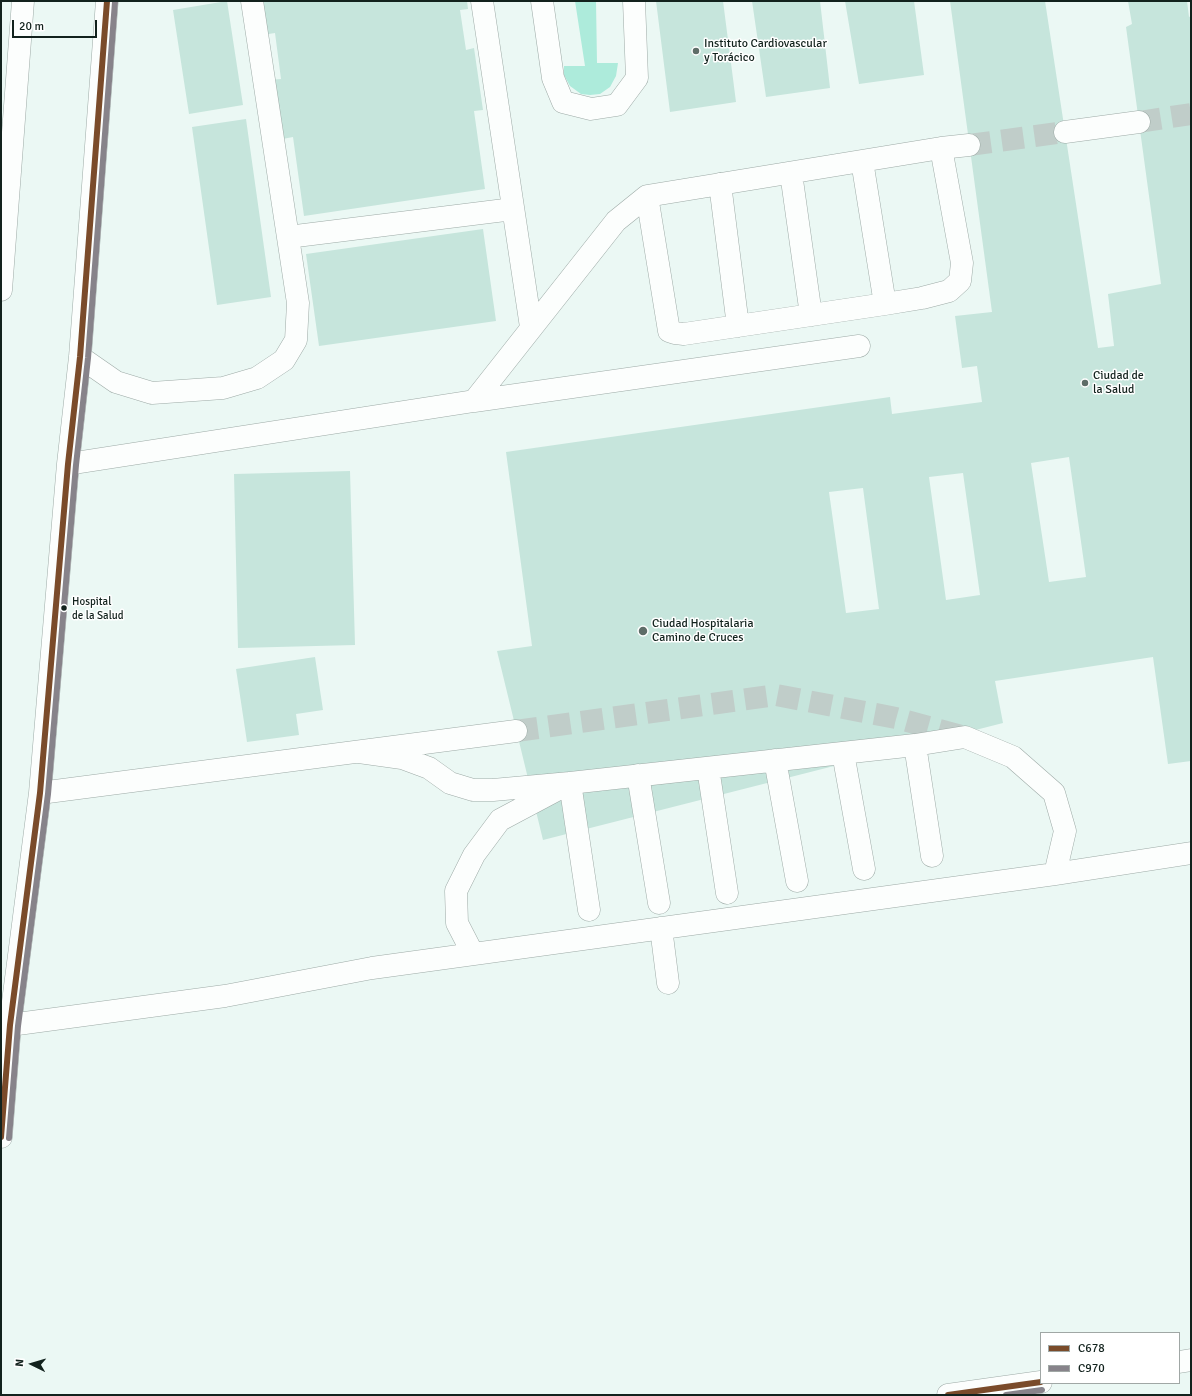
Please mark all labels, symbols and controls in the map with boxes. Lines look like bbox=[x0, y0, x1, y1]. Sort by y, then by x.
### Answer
scale bar bbox=[14, 12, 99, 38]
text: 20 m bbox=[19, 19, 44, 34]
place label: Instituto Cardiovascular y Torácico bbox=[704, 37, 827, 65]
marker: Instituto Cardiovascular y Torácico bbox=[691, 46, 701, 56]
place label: Ciudad de la Salud bbox=[1093, 369, 1144, 397]
marker: Ciudad de la Salud bbox=[1080, 378, 1090, 388]
place label: Hospital de la Salud bbox=[72, 595, 124, 621]
marker: Hospital de la Salud bbox=[59, 603, 69, 613]
place label: Ciudad Hospitalaria Camino de Cruces bbox=[652, 617, 753, 645]
marker: Ciudad Hospitalaria Camino de Cruces bbox=[637, 625, 649, 637]
legend bbox=[1040, 1332, 1180, 1384]
text: C678 bbox=[1078, 1341, 1105, 1356]
north arrow bbox=[12, 1344, 52, 1384]
text: N bbox=[13, 1359, 26, 1367]
text: C970 bbox=[1078, 1361, 1105, 1376]

